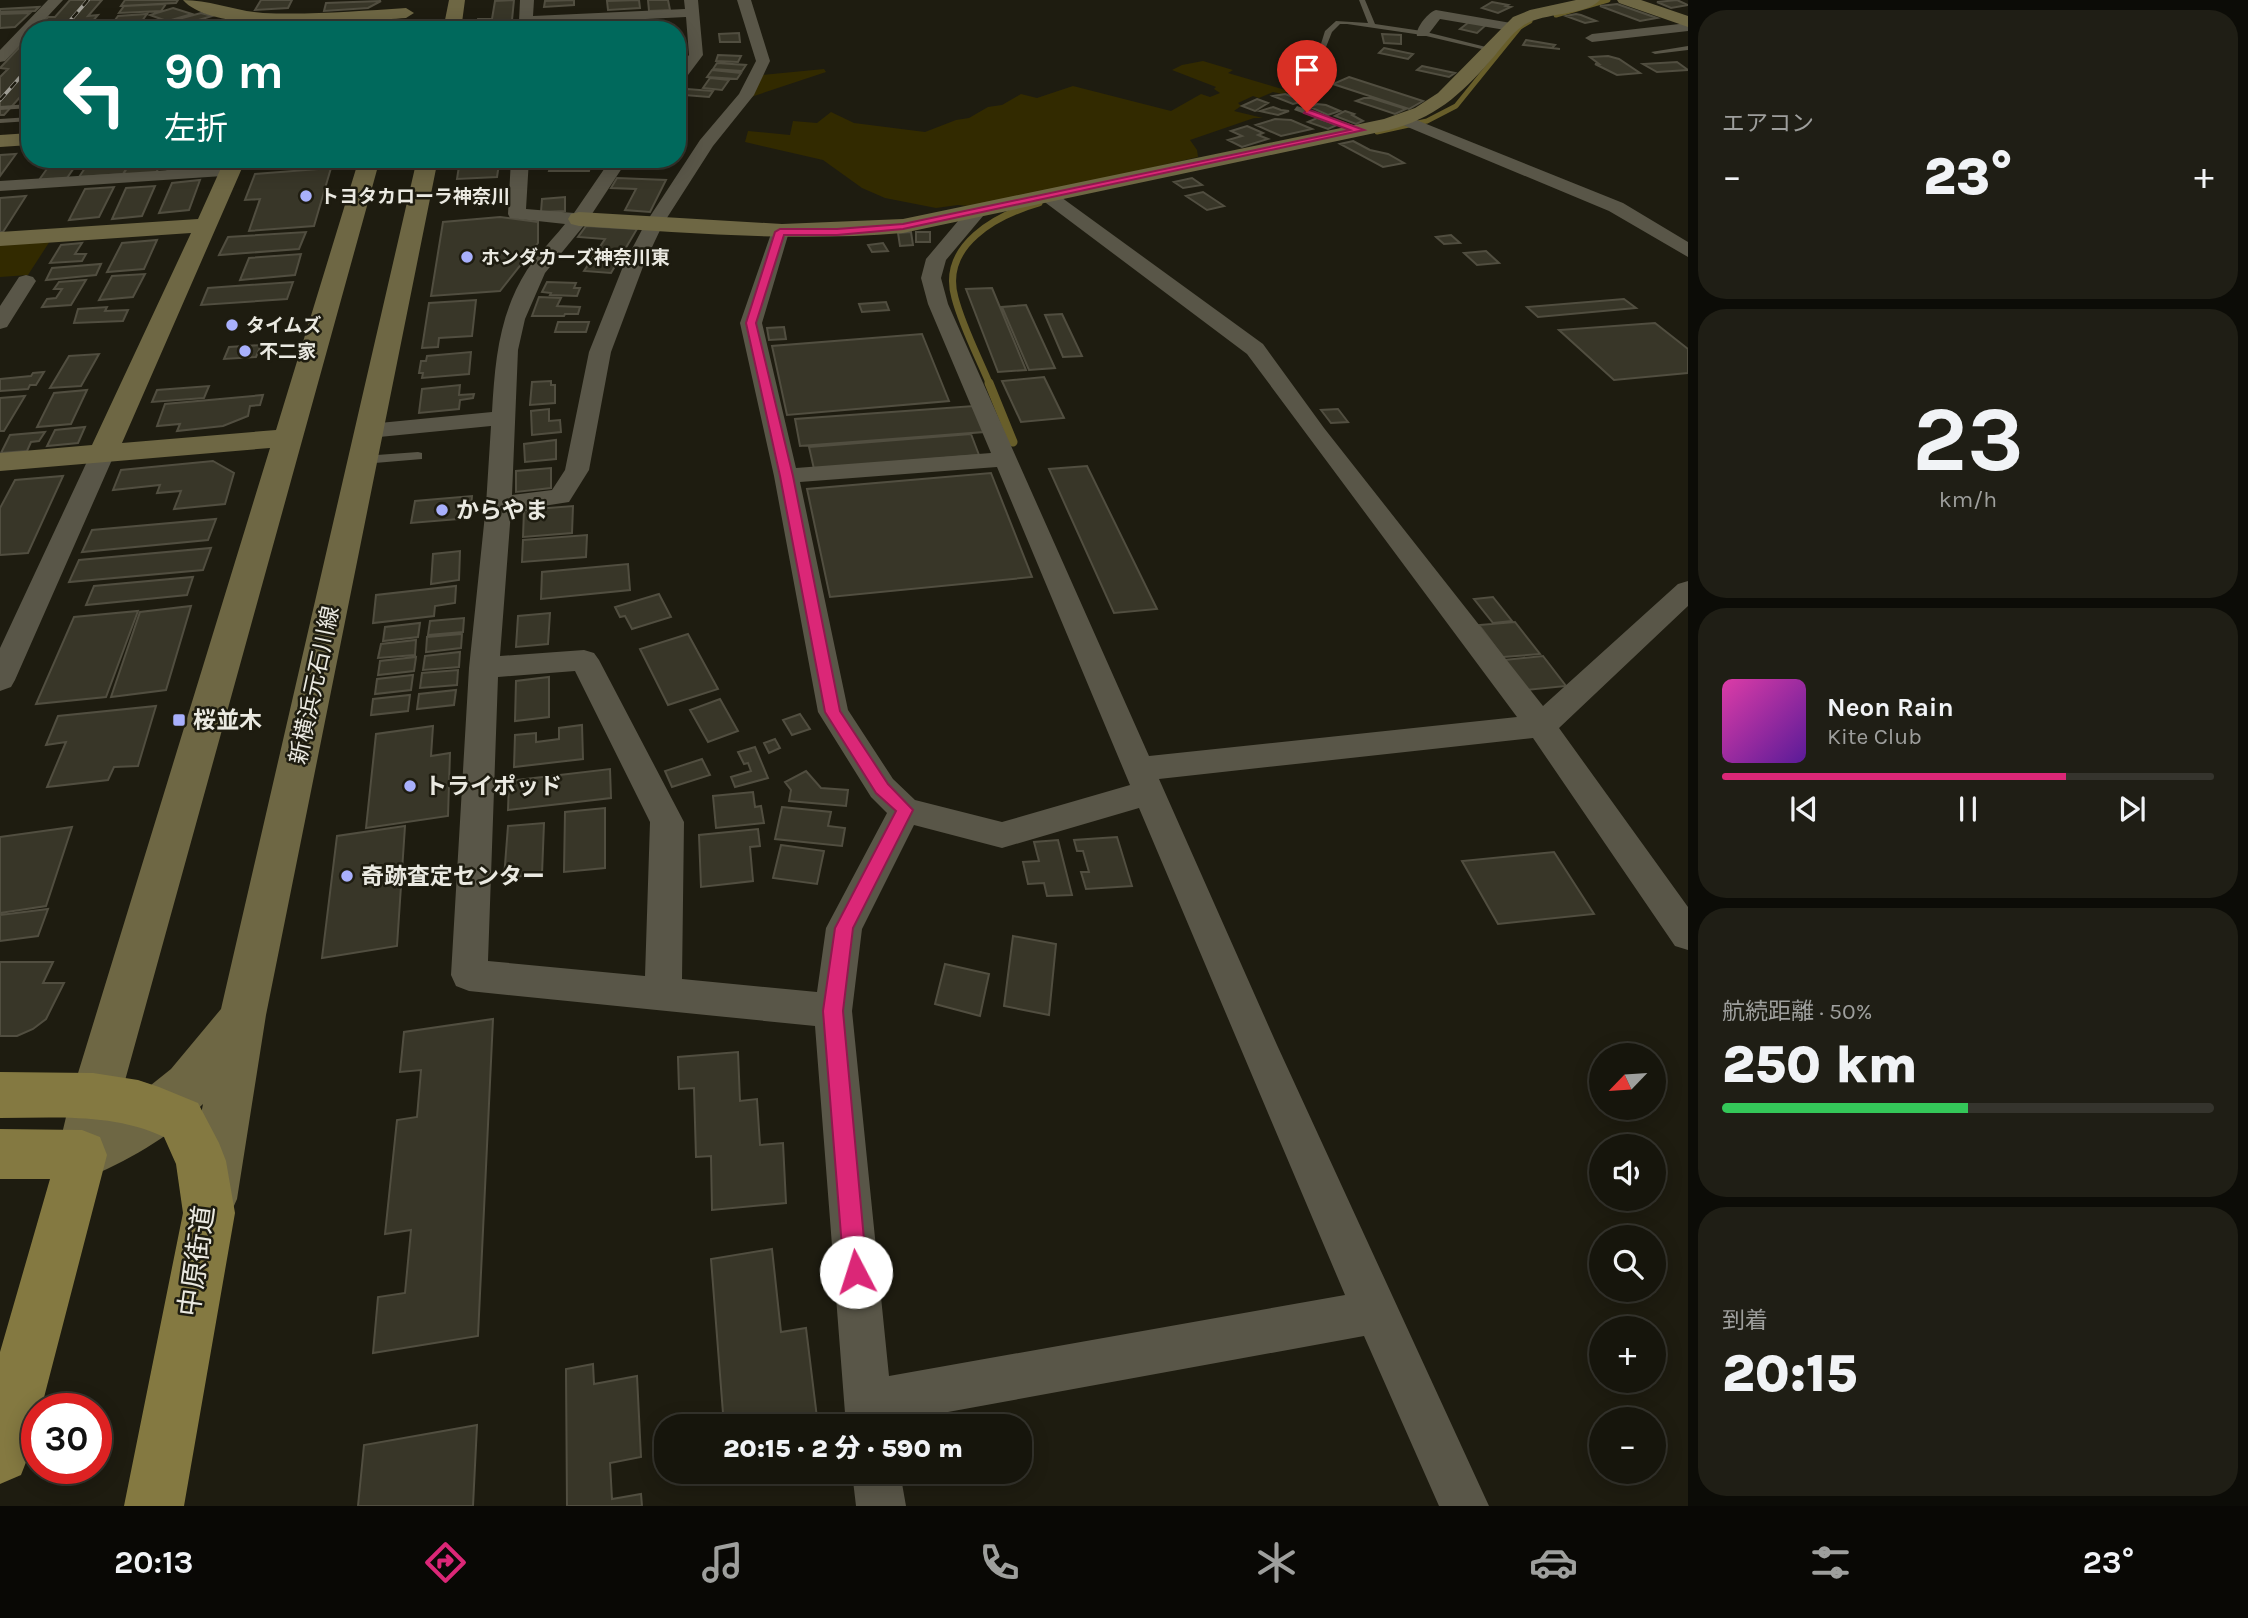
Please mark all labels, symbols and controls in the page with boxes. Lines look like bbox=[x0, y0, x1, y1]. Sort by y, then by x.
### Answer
pin bbox=[1277, 40, 1337, 112]
text: 90 m bbox=[164, 43, 284, 100]
icon: left bbox=[49, 49, 140, 140]
icon: arrive bbox=[1288, 51, 1326, 89]
text: 左折 bbox=[164, 110, 228, 147]
text: エアコン bbox=[1722, 110, 1814, 137]
text: 23° bbox=[1923, 146, 2013, 207]
text: − bbox=[1722, 154, 1742, 199]
text: + bbox=[2194, 154, 2214, 199]
place label: トヨタカローラ神奈川 bbox=[320, 186, 510, 208]
marker: トヨタカローラ神奈川 bbox=[298, 188, 314, 204]
place label: ホンダカーズ神奈川東 bbox=[481, 247, 670, 269]
marker: ホンダカーズ神奈川東 bbox=[459, 249, 475, 265]
place label: タイムズ bbox=[246, 315, 322, 337]
marker: タイムズ bbox=[224, 317, 240, 333]
place label: 不二家 bbox=[259, 341, 316, 363]
marker: 不二家 bbox=[237, 343, 253, 359]
text: 23 bbox=[1912, 387, 2024, 493]
text: km/h bbox=[1939, 486, 1997, 513]
place label: からやま bbox=[456, 497, 548, 524]
marker: からやま bbox=[434, 502, 450, 518]
street label: 新横浜元石川線 bbox=[285, 604, 344, 767]
text: Neon Rain bbox=[1827, 692, 1954, 723]
place label: 桜並木 bbox=[193, 707, 262, 734]
marker: 桜並木 bbox=[171, 712, 187, 728]
text: Kite Club bbox=[1827, 723, 1922, 750]
place label: トライポッド bbox=[424, 773, 562, 800]
marker: トライポッド bbox=[402, 778, 418, 794]
icon: previous bbox=[1785, 790, 1823, 828]
icon: pause bbox=[1949, 790, 1987, 828]
icon: next bbox=[2113, 790, 2151, 828]
place label: 奇跡査定センター bbox=[361, 863, 545, 890]
marker: 奇跡査定センター bbox=[339, 868, 355, 884]
text: 航続距離 · 50% bbox=[1722, 998, 1872, 1025]
text: 250 km bbox=[1722, 1034, 1918, 1095]
north arrow bbox=[1589, 1043, 1666, 1120]
map controls bbox=[1589, 1043, 1666, 1484]
button: sound bbox=[1589, 1134, 1666, 1211]
street label: 中原街道 bbox=[172, 1203, 221, 1319]
button: search bbox=[1589, 1225, 1666, 1302]
position arrow bbox=[819, 1235, 893, 1309]
text: 到着 bbox=[1722, 1307, 1768, 1334]
button: + bbox=[1589, 1316, 1666, 1393]
text: 20:15 bbox=[1722, 1343, 1857, 1404]
speed limit sign: 30 bbox=[21, 1393, 112, 1484]
button: − bbox=[1589, 1407, 1666, 1484]
text: 20:15 · 2 分 · 590 m bbox=[723, 1433, 963, 1464]
icon: directions bbox=[421, 1538, 470, 1587]
icon: music bbox=[698, 1538, 747, 1587]
icon: phone bbox=[975, 1538, 1024, 1587]
icon: climate bbox=[1252, 1538, 1301, 1587]
icon: car bbox=[1529, 1538, 1578, 1587]
icon: filters bbox=[1806, 1538, 1855, 1587]
text: 20:13 bbox=[114, 1544, 193, 1581]
text: 23° bbox=[2082, 1544, 2134, 1581]

